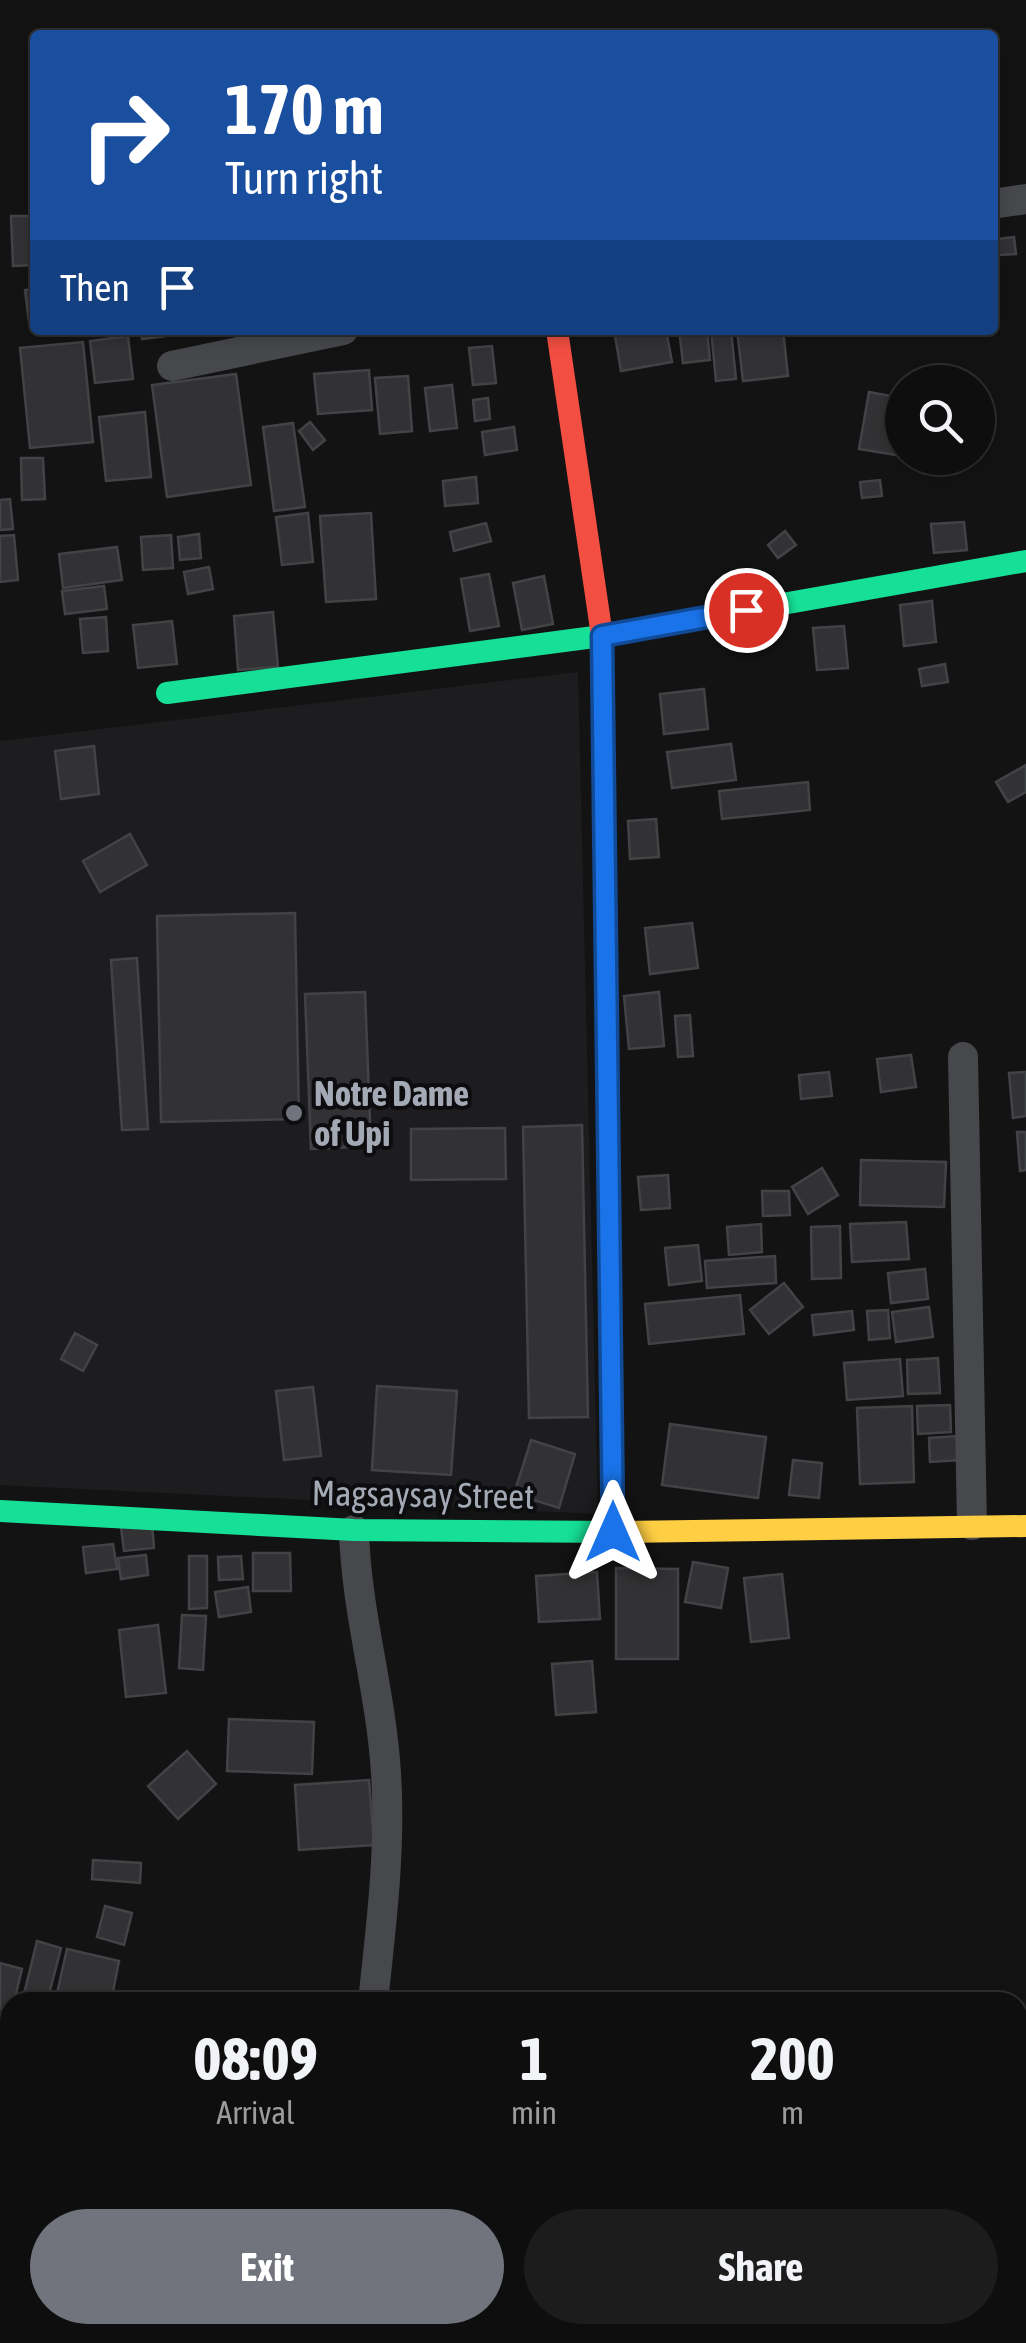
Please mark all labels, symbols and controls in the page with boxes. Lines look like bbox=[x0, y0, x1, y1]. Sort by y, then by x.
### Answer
text: 170 m bbox=[225, 69, 384, 149]
icon: right bbox=[60, 70, 190, 200]
text: Turn right bbox=[225, 152, 383, 204]
icon: arrive bbox=[150, 260, 205, 315]
text: Then bbox=[60, 266, 130, 309]
map controls bbox=[885, 365, 995, 475]
button: search bbox=[885, 365, 995, 475]
pin bbox=[704, 568, 789, 653]
icon: arrive bbox=[719, 583, 774, 638]
place label: Notre Dame of Upi bbox=[314, 1073, 469, 1153]
marker: Notre Dame of Upi bbox=[283, 1102, 305, 1124]
street label: Magsaysay Street bbox=[311, 1472, 535, 1516]
position arrow bbox=[561, 1480, 665, 1584]
text: 08:09 bbox=[193, 2024, 318, 2093]
text: 1 bbox=[520, 2024, 548, 2093]
text: 200 bbox=[750, 2024, 835, 2093]
text: Arrival bbox=[216, 2094, 295, 2131]
text: min bbox=[511, 2094, 557, 2131]
text: m bbox=[781, 2094, 804, 2131]
button: Exit bbox=[30, 2209, 504, 2324]
button: Share bbox=[524, 2209, 998, 2324]

